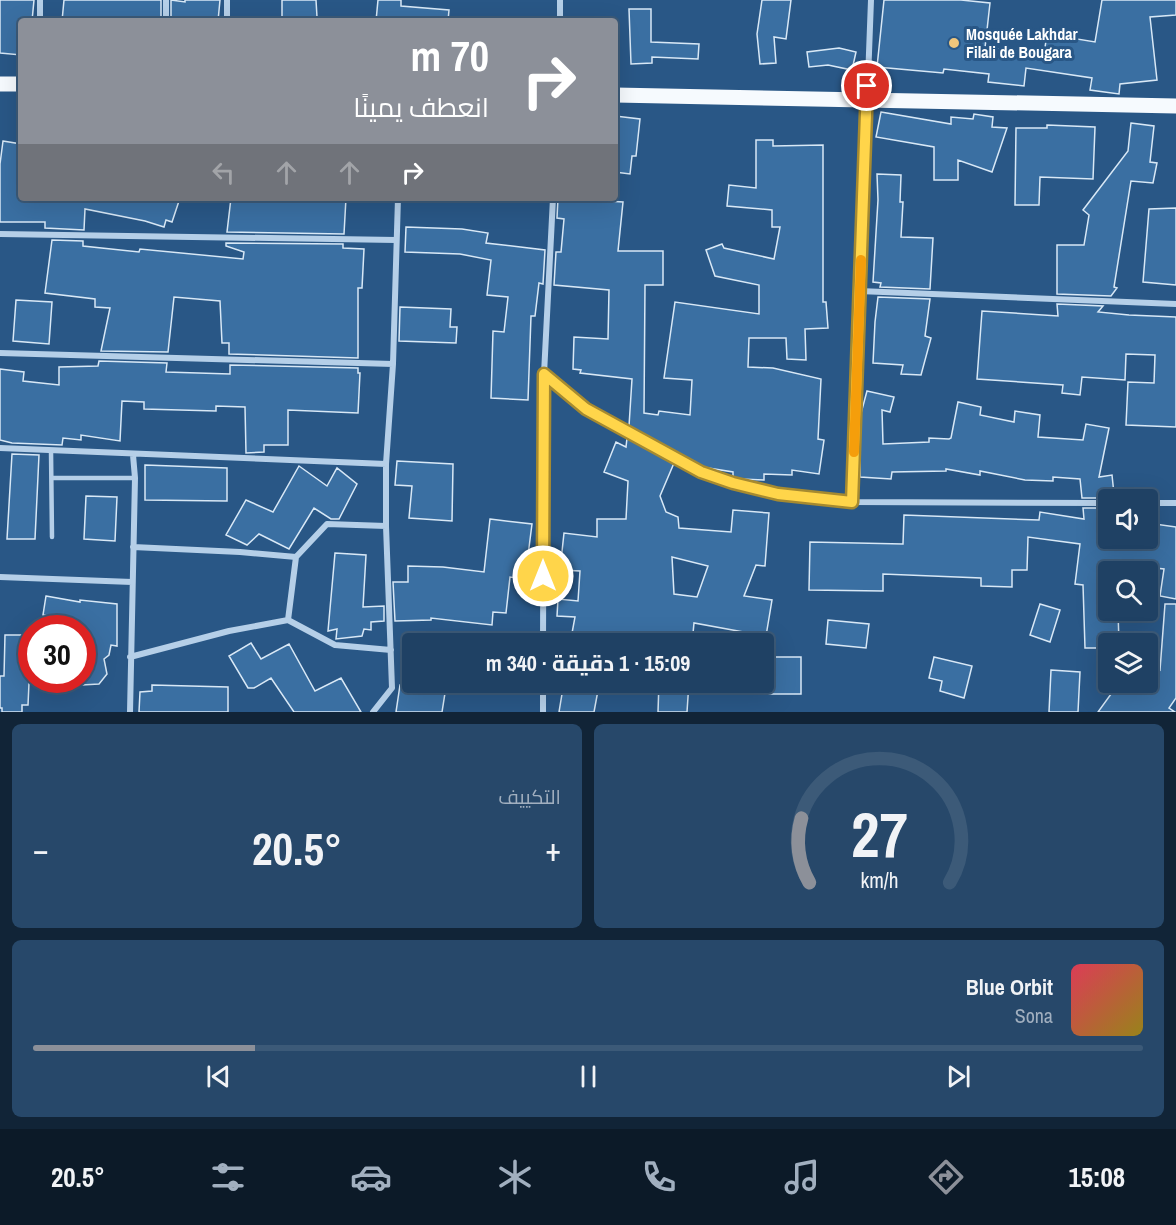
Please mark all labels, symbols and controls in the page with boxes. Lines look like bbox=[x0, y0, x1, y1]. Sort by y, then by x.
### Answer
place label: Mosquée Lakhdar Filali de Bougara bbox=[966, 23, 1078, 63]
text: 70 m bbox=[410, 28, 489, 84]
marker: Mosquée Lakhdar Filali de Bougara bbox=[947, 36, 961, 50]
icon: right bbox=[510, 42, 588, 120]
pin bbox=[841, 60, 892, 111]
icon: arrive bbox=[850, 69, 883, 102]
text: انعطف يمينًا bbox=[353, 89, 489, 125]
icon: left bbox=[207, 156, 240, 189]
icon: ahead bbox=[270, 156, 303, 189]
icon: ahead bbox=[333, 156, 366, 189]
icon: right bbox=[396, 156, 429, 189]
map controls bbox=[1098, 489, 1158, 693]
button: sound bbox=[1098, 489, 1158, 549]
position arrow bbox=[511, 544, 575, 608]
button: search bbox=[1098, 561, 1158, 621]
speed limit sign: 30 bbox=[18, 615, 96, 693]
button: layers bbox=[1098, 633, 1158, 693]
text: 15:09 · 1 دقيقة · 340 m bbox=[486, 648, 690, 678]
text: التكييف bbox=[498, 783, 561, 810]
text: 27 bbox=[851, 792, 907, 876]
text: 20.5° bbox=[252, 818, 342, 879]
text: − bbox=[33, 827, 49, 871]
text: + bbox=[545, 827, 561, 871]
text: km/h bbox=[860, 866, 898, 895]
text: Blue Orbit bbox=[966, 972, 1053, 1002]
text: Sona bbox=[1015, 1002, 1053, 1029]
icon: previous bbox=[202, 1060, 235, 1093]
icon: pause bbox=[572, 1060, 605, 1093]
icon: next bbox=[942, 1060, 975, 1093]
icon: filters bbox=[207, 1156, 249, 1198]
icon: car bbox=[350, 1156, 392, 1198]
icon: climate bbox=[494, 1156, 536, 1198]
icon: phone bbox=[638, 1156, 680, 1198]
icon: music bbox=[781, 1156, 823, 1198]
icon: directions bbox=[925, 1156, 967, 1198]
text: 20.5° bbox=[51, 1159, 105, 1195]
text: 15:08 bbox=[1069, 1159, 1125, 1195]

